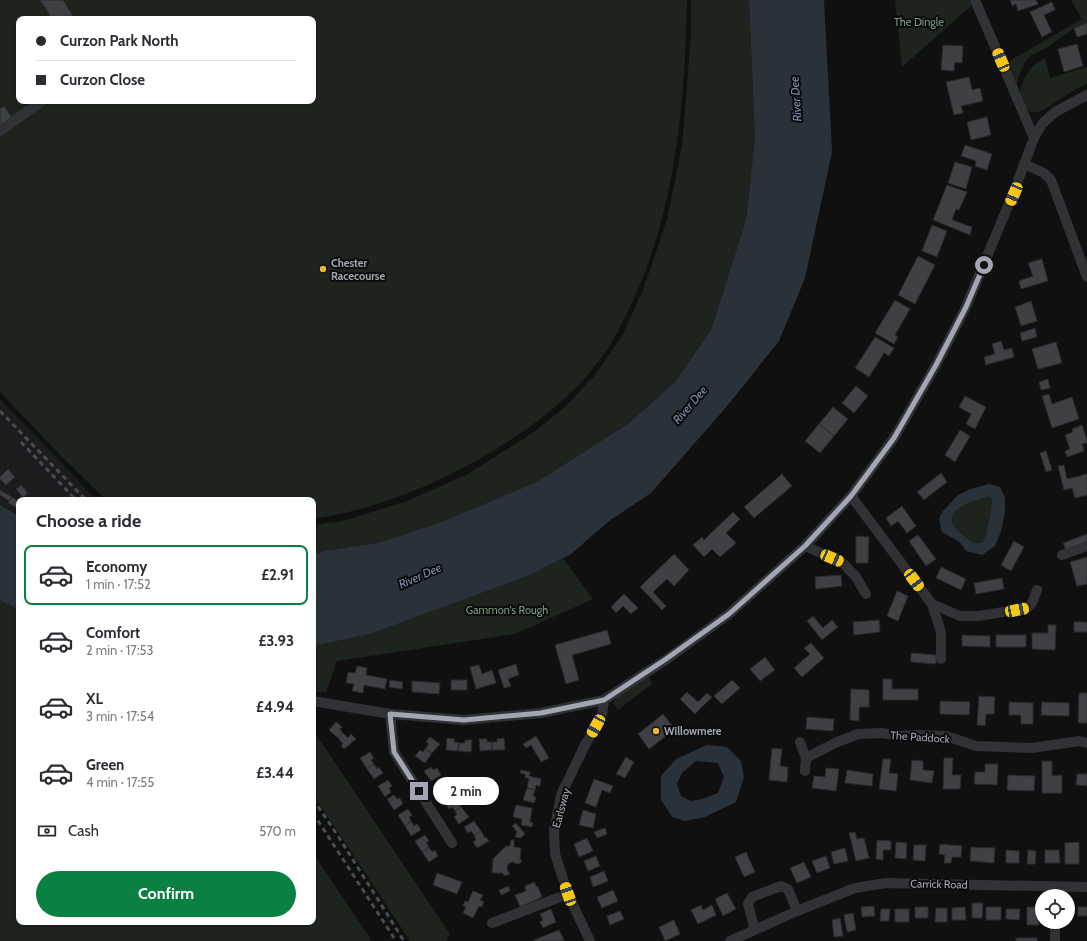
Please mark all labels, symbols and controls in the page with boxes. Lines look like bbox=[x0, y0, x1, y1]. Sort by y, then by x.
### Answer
park label: The Dingle bbox=[894, 15, 944, 29]
text: Curzon Park North bbox=[60, 32, 179, 50]
car bbox=[991, 47, 1011, 73]
text: Curzon Close bbox=[60, 71, 145, 89]
water label: River Dee bbox=[786, 75, 805, 122]
car bbox=[1004, 181, 1024, 207]
place label: Chester Racecourse bbox=[331, 256, 386, 283]
route start bbox=[975, 256, 993, 274]
marker: Chester Racecourse bbox=[318, 264, 328, 274]
water label: River Dee bbox=[669, 382, 710, 427]
text: Choose a ride bbox=[36, 510, 141, 532]
car bbox=[819, 548, 845, 568]
icon: car bbox=[38, 557, 74, 593]
text: Economy bbox=[86, 558, 147, 576]
water label: River Dee bbox=[396, 559, 444, 592]
text: £2.91 bbox=[261, 566, 294, 584]
car bbox=[902, 567, 926, 593]
text: 1 min · 17:52 bbox=[86, 576, 151, 592]
car bbox=[1004, 602, 1030, 618]
park label: Gammon's Rough bbox=[466, 603, 548, 617]
icon: car bbox=[38, 623, 74, 659]
text: Comfort bbox=[86, 624, 140, 642]
text: £3.93 bbox=[258, 632, 294, 650]
text: 2 min · 17:53 bbox=[86, 642, 154, 658]
icon: car bbox=[38, 689, 74, 725]
text: XL bbox=[86, 690, 103, 708]
text: £4.94 bbox=[256, 698, 294, 716]
text: 3 min · 17:54 bbox=[86, 708, 154, 724]
car bbox=[585, 713, 607, 739]
place label: Willowmere bbox=[664, 724, 722, 738]
marker: Willowmere bbox=[651, 726, 661, 736]
street label: The Paddock bbox=[890, 728, 950, 746]
icon: car bbox=[38, 755, 74, 791]
text: Green bbox=[86, 756, 124, 774]
text: £3.44 bbox=[256, 764, 294, 782]
text: 4 min · 17:55 bbox=[86, 774, 154, 790]
callout: 2 min bbox=[433, 777, 499, 805]
route end bbox=[410, 782, 428, 800]
text: 2 min bbox=[450, 783, 482, 799]
street label: Earlsway bbox=[549, 786, 573, 829]
icon: cash bbox=[36, 820, 58, 842]
text: Cash bbox=[68, 822, 99, 840]
text: 570 m bbox=[259, 823, 296, 839]
button: Confirm bbox=[36, 871, 296, 917]
street label: Carrick Road bbox=[910, 876, 968, 892]
car bbox=[558, 881, 578, 907]
map controls bbox=[1035, 889, 1075, 929]
button: locate bbox=[1035, 889, 1075, 929]

